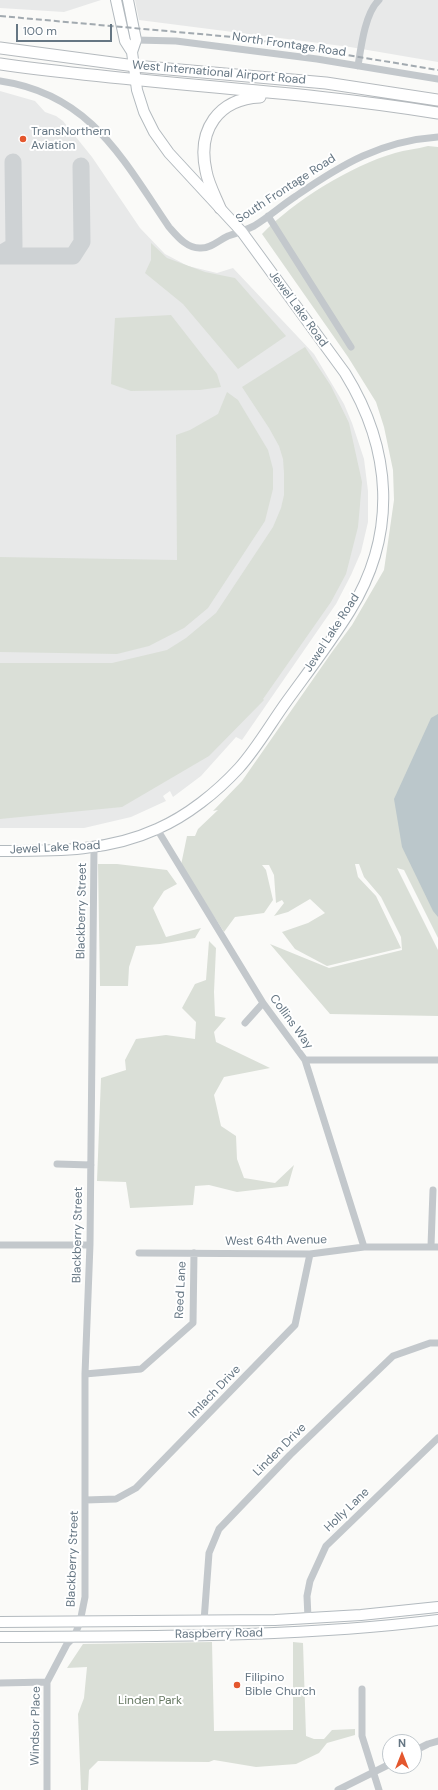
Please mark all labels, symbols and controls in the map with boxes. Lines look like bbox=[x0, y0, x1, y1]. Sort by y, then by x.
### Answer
scale bar bbox=[18, 16, 114, 42]
text: 100 m bbox=[23, 23, 57, 39]
street label: North Frontage Road bbox=[231, 30, 347, 60]
street label: West International Airport Road bbox=[132, 58, 306, 88]
place label: TransNorthern Aviation bbox=[31, 125, 111, 153]
marker: TransNorthern Aviation bbox=[18, 134, 28, 144]
street label: South Frontage Road bbox=[233, 151, 339, 227]
street label: Jewel Lake Road bbox=[266, 268, 330, 350]
street label: Jewel Lake Road bbox=[301, 591, 363, 675]
street label: Jewel Lake Road bbox=[9, 838, 101, 858]
street label: Blackberry Street bbox=[74, 863, 90, 959]
street label: Collins Way bbox=[266, 992, 316, 1052]
street label: Blackberry Street bbox=[70, 1187, 86, 1283]
street label: West 64th Avenue bbox=[225, 1233, 327, 1249]
street label: Reed Lane bbox=[172, 1261, 190, 1319]
street label: Imlach Drive bbox=[186, 1363, 244, 1421]
street label: Linden Drive bbox=[251, 1421, 309, 1479]
street label: Holly Lane bbox=[321, 1485, 373, 1535]
street label: Blackberry Street bbox=[64, 1511, 82, 1607]
street label: Raspberry Road bbox=[175, 1626, 263, 1642]
place label: Filipino Bible Church bbox=[245, 1671, 316, 1699]
marker: Filipino Bible Church bbox=[232, 1680, 242, 1690]
street label: Windsor Place bbox=[28, 1686, 44, 1766]
park label: Linden Park bbox=[118, 1694, 182, 1708]
north arrow bbox=[382, 1734, 422, 1774]
text: N bbox=[398, 1736, 406, 1750]

